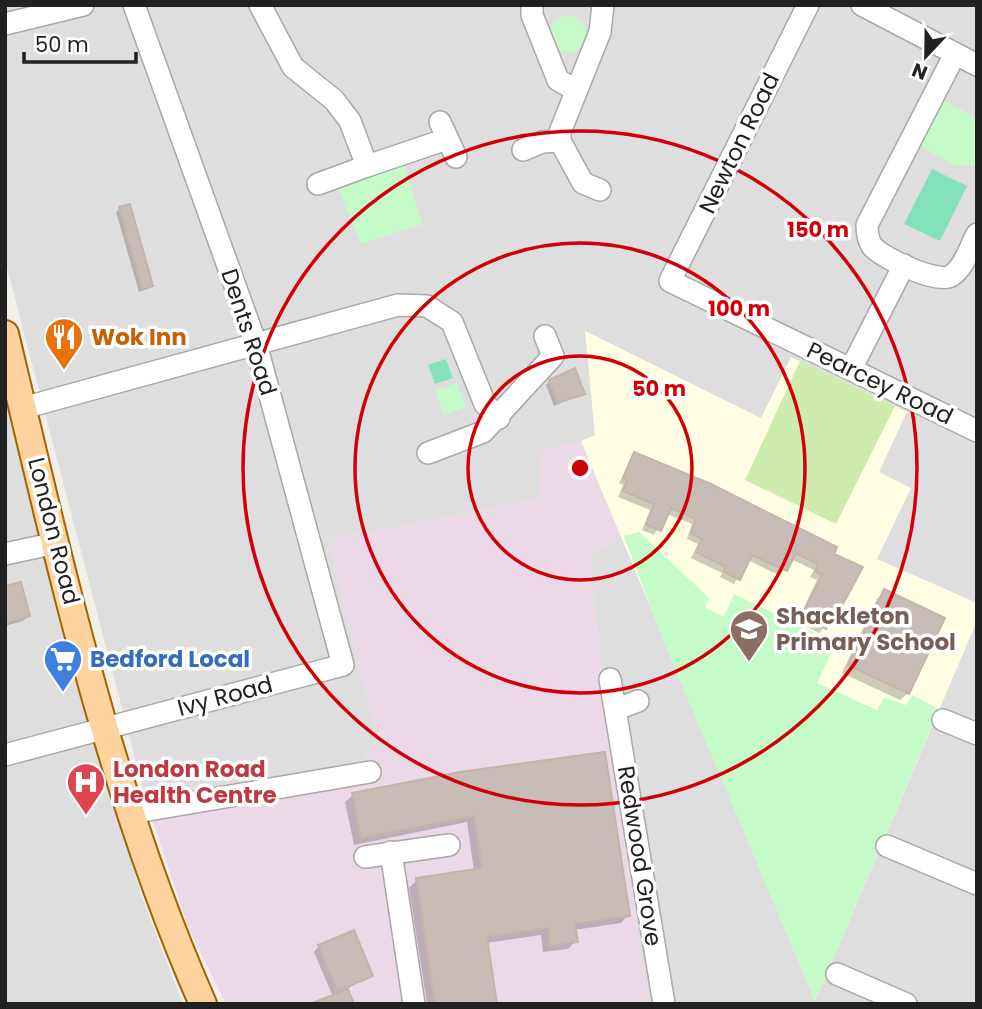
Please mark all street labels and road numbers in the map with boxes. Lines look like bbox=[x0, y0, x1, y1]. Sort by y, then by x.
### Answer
street label: Newton Road bbox=[691, 67, 787, 219]
street label: Dents Road bbox=[213, 264, 285, 400]
street label: Pearcey Road bbox=[802, 334, 958, 432]
street label: London Road bbox=[20, 454, 88, 608]
street label: Ivy Road bbox=[174, 668, 276, 724]
street label: Redwood Grove bbox=[610, 764, 670, 948]

